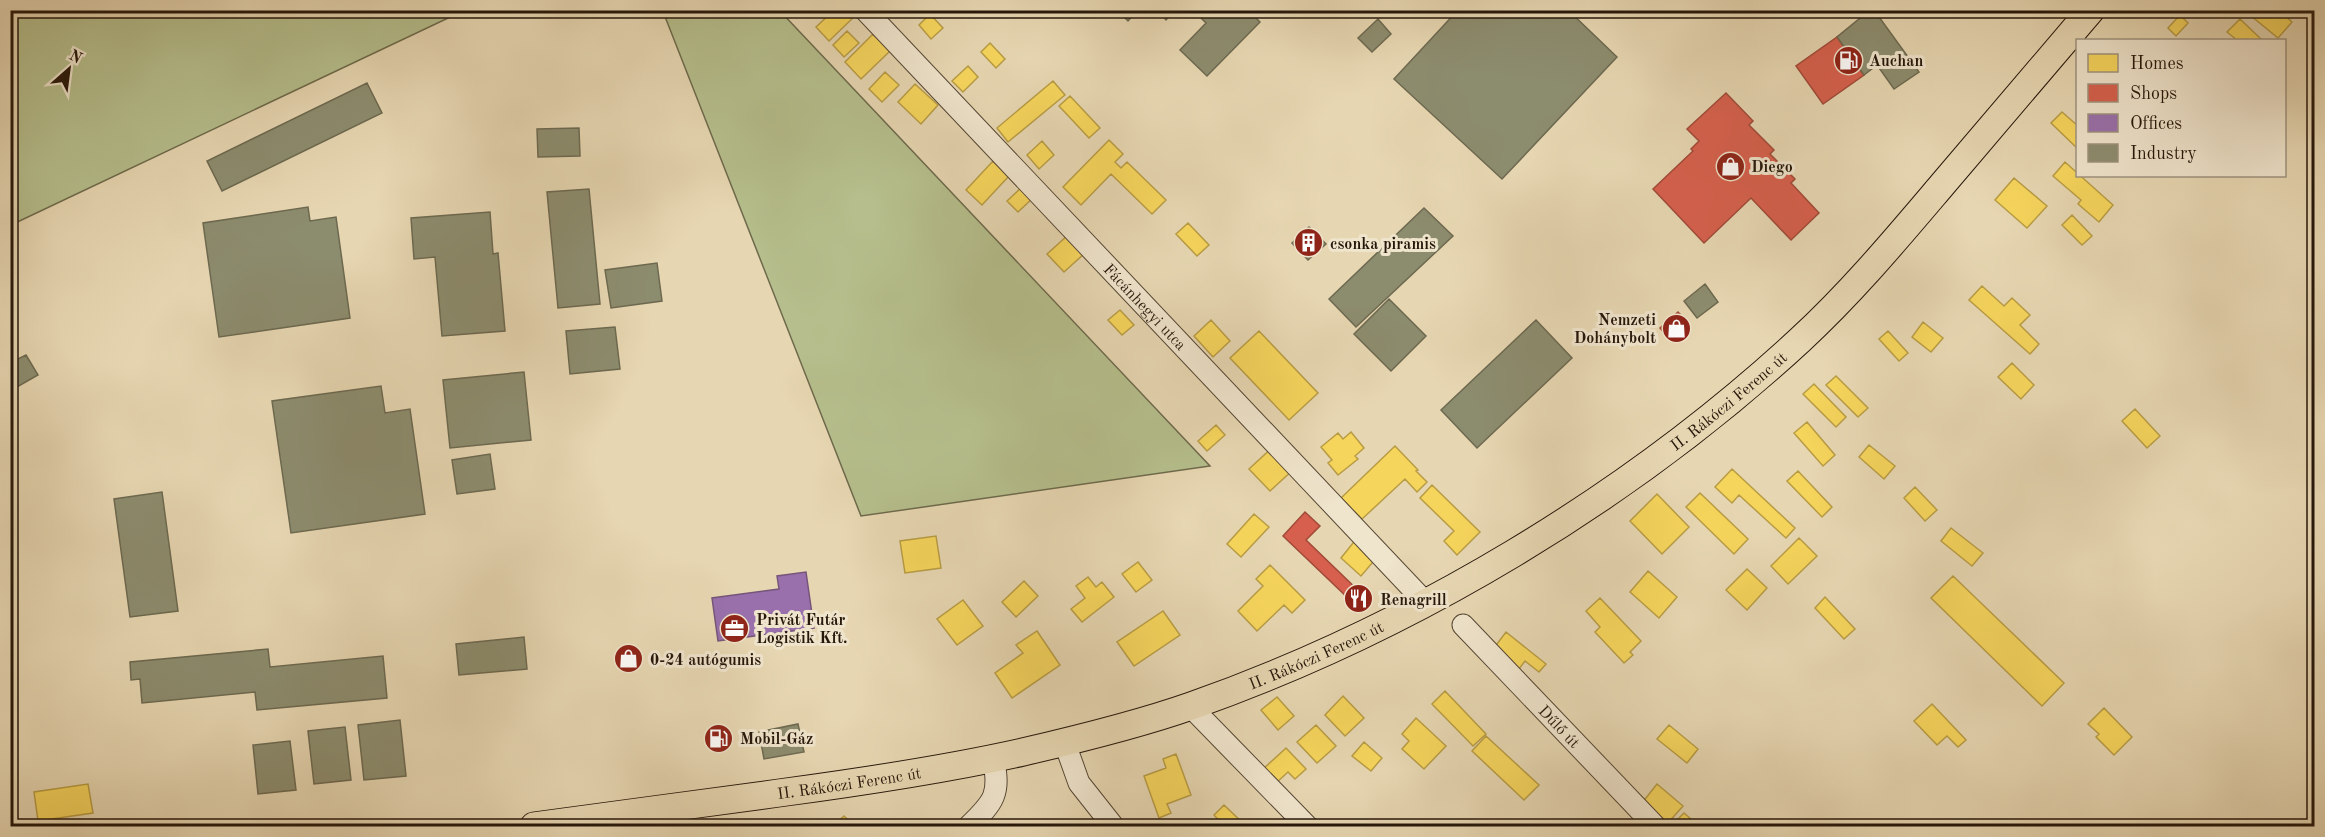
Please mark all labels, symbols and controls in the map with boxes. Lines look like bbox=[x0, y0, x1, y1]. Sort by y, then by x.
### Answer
north arrow bbox=[39, 39, 99, 99]
legend bbox=[2076, 39, 2286, 177]
fuel station icon: Auchan bbox=[1832, 44, 1864, 76]
text: N bbox=[66, 48, 85, 68]
place label: Auchan bbox=[1869, 54, 1923, 70]
text: Homes bbox=[2130, 55, 2184, 73]
text: Shops bbox=[2130, 85, 2177, 103]
text: Offices bbox=[2130, 115, 2182, 133]
text: Industry bbox=[2130, 145, 2197, 163]
shop icon: Diego bbox=[1714, 150, 1746, 182]
place label: Diego bbox=[1751, 160, 1793, 176]
building icon: csonka piramis bbox=[1293, 227, 1325, 259]
place label: csonka piramis bbox=[1330, 237, 1436, 253]
street label: Fácánhegyi utca bbox=[1100, 261, 1188, 354]
shop icon: Nemzeti Dohánybolt bbox=[1661, 312, 1693, 344]
place label: Nemzeti Dohánybolt bbox=[1574, 313, 1656, 347]
street label: II. Rákóczi Ferenc út bbox=[1668, 350, 1791, 455]
restaurant icon: Renagrill bbox=[1343, 583, 1375, 615]
place label: Renagrill bbox=[1380, 593, 1447, 609]
office icon: Privát Futár Logistik Kft. bbox=[719, 612, 751, 644]
place label: Privát Futár Logistik Kft. bbox=[756, 613, 848, 647]
street label: II. Rákóczi Ferenc út bbox=[1247, 620, 1387, 693]
shop icon: 0-24 autógumis bbox=[613, 643, 645, 675]
place label: 0-24 autógumis bbox=[650, 653, 761, 669]
street label: Dűlő út bbox=[1535, 703, 1582, 752]
fuel station icon: Mobil-Gáz bbox=[703, 722, 735, 754]
place label: Mobil-Gáz bbox=[740, 732, 813, 748]
street label: II. Rákóczi Ferenc út bbox=[776, 766, 923, 803]

